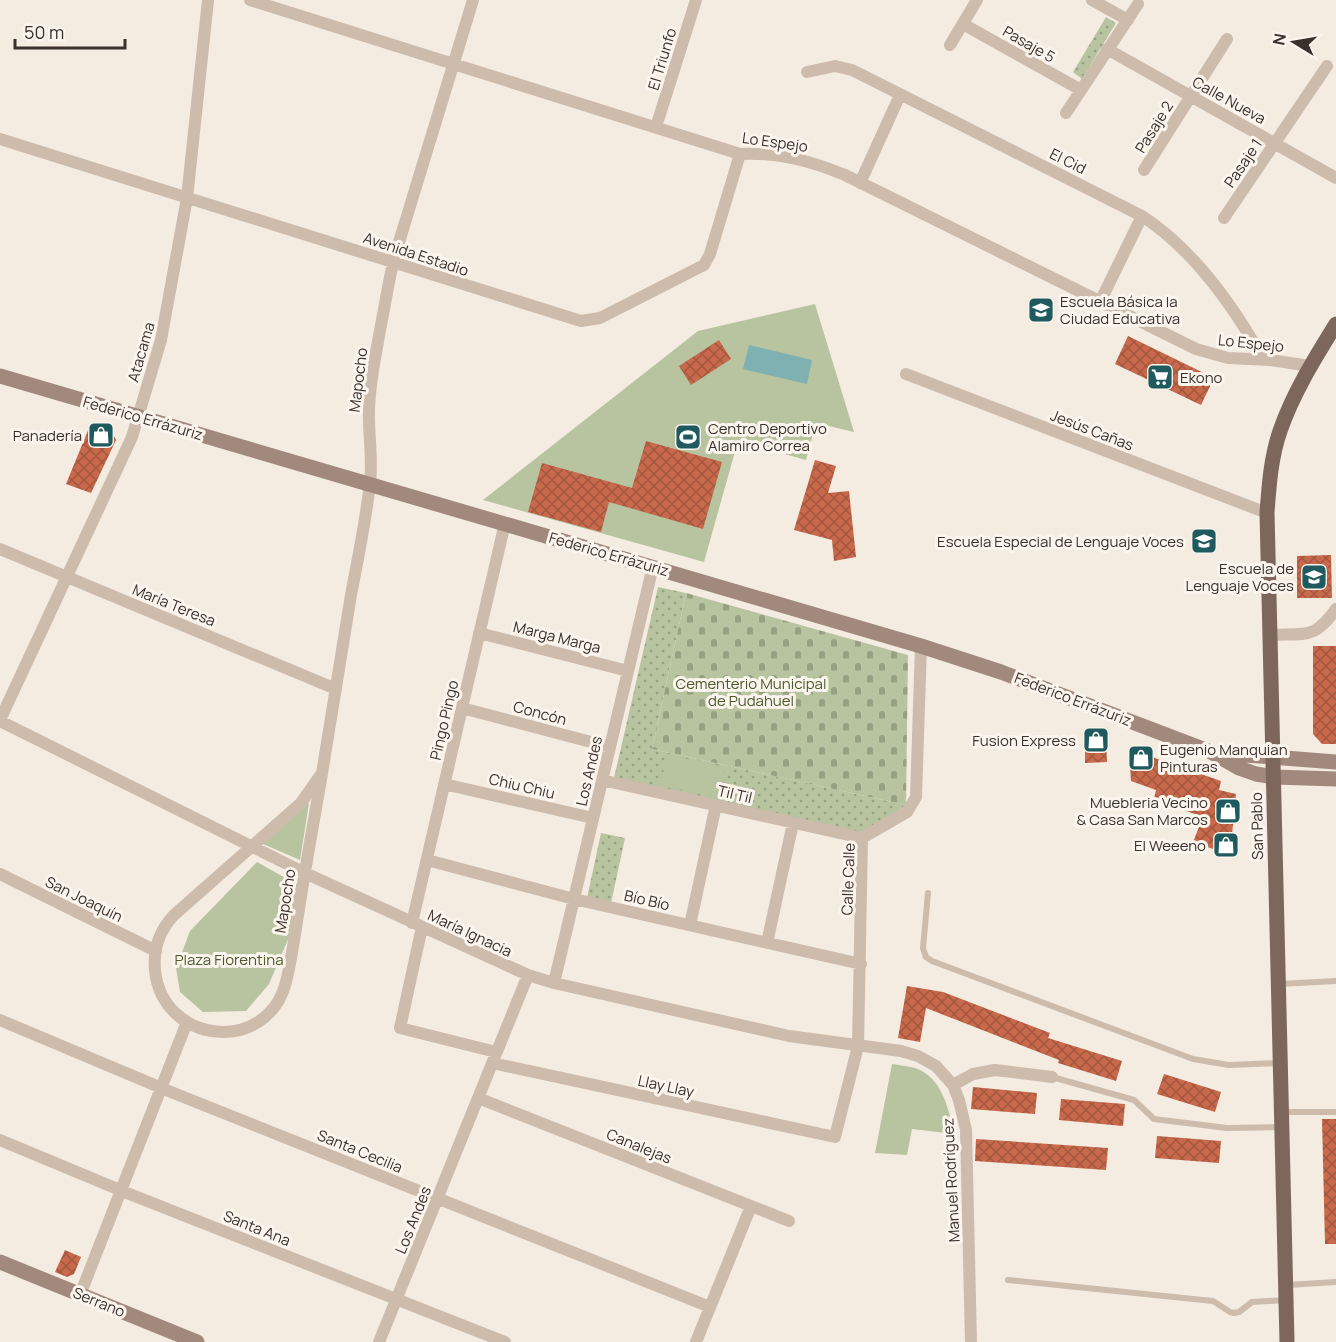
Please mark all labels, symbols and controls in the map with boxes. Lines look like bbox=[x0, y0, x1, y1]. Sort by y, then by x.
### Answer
scale bar bbox=[15, 12, 124, 50]
north arrow bbox=[1264, 12, 1324, 72]
text: 50 m bbox=[24, 20, 64, 44]
street label: Pasaje 5 bbox=[999, 21, 1059, 67]
street label: El Triunfo bbox=[643, 25, 681, 93]
text: N bbox=[1267, 31, 1291, 47]
street label: Calle Nueva bbox=[1188, 71, 1270, 129]
street label: Pasaje 2 bbox=[1130, 97, 1178, 157]
street label: Lo Espejo bbox=[741, 127, 809, 157]
street label: Pasaje 1 bbox=[1219, 134, 1267, 192]
street label: El Cid bbox=[1046, 143, 1090, 179]
street label: Avenida Estadio bbox=[361, 227, 471, 281]
place label: Escuela Básica la Ciudad Educativa bbox=[1060, 291, 1180, 329]
school or university icon: Escuela Básica la Ciudad Educativa bbox=[1026, 295, 1056, 325]
street label: Atacama bbox=[122, 320, 160, 384]
street label: Lo Espejo bbox=[1217, 329, 1285, 357]
street label: Mapocho bbox=[344, 346, 372, 413]
supermarket icon: Ekono bbox=[1145, 362, 1175, 392]
place label: Ekono bbox=[1180, 367, 1223, 388]
street label: Federico Errázuriz bbox=[81, 391, 205, 445]
street label: Jesús Cañas bbox=[1047, 405, 1137, 456]
place label: Centro Deportivo Alamiro Correa bbox=[708, 418, 827, 456]
shop icon: Panadería bbox=[86, 420, 116, 450]
sports icon: Centro Deportivo Alamiro Correa bbox=[673, 422, 703, 452]
place label: Panadería bbox=[13, 425, 82, 446]
school or university icon: Escuela Especial de Lenguaje Voces bbox=[1189, 526, 1219, 556]
street label: Federico Errázuriz bbox=[547, 527, 671, 581]
place label: Escuela Especial de Lenguaje Voces bbox=[937, 531, 1184, 552]
place label: Escuela de Lenguaje Voces bbox=[1185, 558, 1294, 596]
school or university icon: Escuela de Lenguaje Voces bbox=[1299, 562, 1329, 592]
street label: María Teresa bbox=[129, 579, 219, 631]
street label: Marga Marga bbox=[511, 616, 603, 658]
street label: Federico Errázuriz bbox=[1011, 667, 1135, 731]
park label: Cementerio Municipal de Pudahuel bbox=[676, 673, 826, 711]
street label: Pingo Pingo bbox=[425, 678, 463, 762]
street label: Concón bbox=[511, 696, 569, 730]
shop icon: Fusion Express bbox=[1081, 725, 1111, 755]
place label: Fusion Express bbox=[972, 730, 1076, 751]
street label: Los Andes bbox=[571, 734, 607, 808]
place label: Eugenio Manquian Pinturas bbox=[1160, 739, 1288, 777]
shop icon: Eugenio Manquian Pinturas bbox=[1126, 743, 1156, 773]
street label: Chiu Chiu bbox=[487, 768, 557, 804]
street label: Til Til bbox=[716, 780, 754, 808]
place label: Muebleria Vecino & Casa San Marcos bbox=[1077, 792, 1208, 830]
street label: San Pablo bbox=[1246, 792, 1268, 860]
shop icon: Muebleria Vecino & Casa San Marcos bbox=[1213, 796, 1243, 826]
shop icon: El Weeeno bbox=[1211, 830, 1241, 860]
place label: El Weeeno bbox=[1134, 835, 1206, 856]
street label: Calle Calle bbox=[836, 842, 860, 916]
street label: Mapocho bbox=[270, 867, 300, 935]
street label: San Joaquín bbox=[42, 871, 126, 927]
street label: Bío Bío bbox=[622, 885, 672, 915]
street label: María Ignacia bbox=[424, 904, 516, 962]
park label: Plaza Fiorentina bbox=[174, 949, 284, 970]
street label: Llay Llay bbox=[636, 1070, 696, 1102]
street label: Manuel Rodríguez bbox=[937, 1117, 965, 1243]
street label: Canalejas bbox=[603, 1123, 675, 1169]
street label: Santa Cecilia bbox=[314, 1124, 406, 1178]
street label: Los Andes bbox=[390, 1183, 436, 1257]
street label: Santa Ana bbox=[220, 1205, 294, 1251]
street label: Serrano bbox=[70, 1282, 128, 1322]

